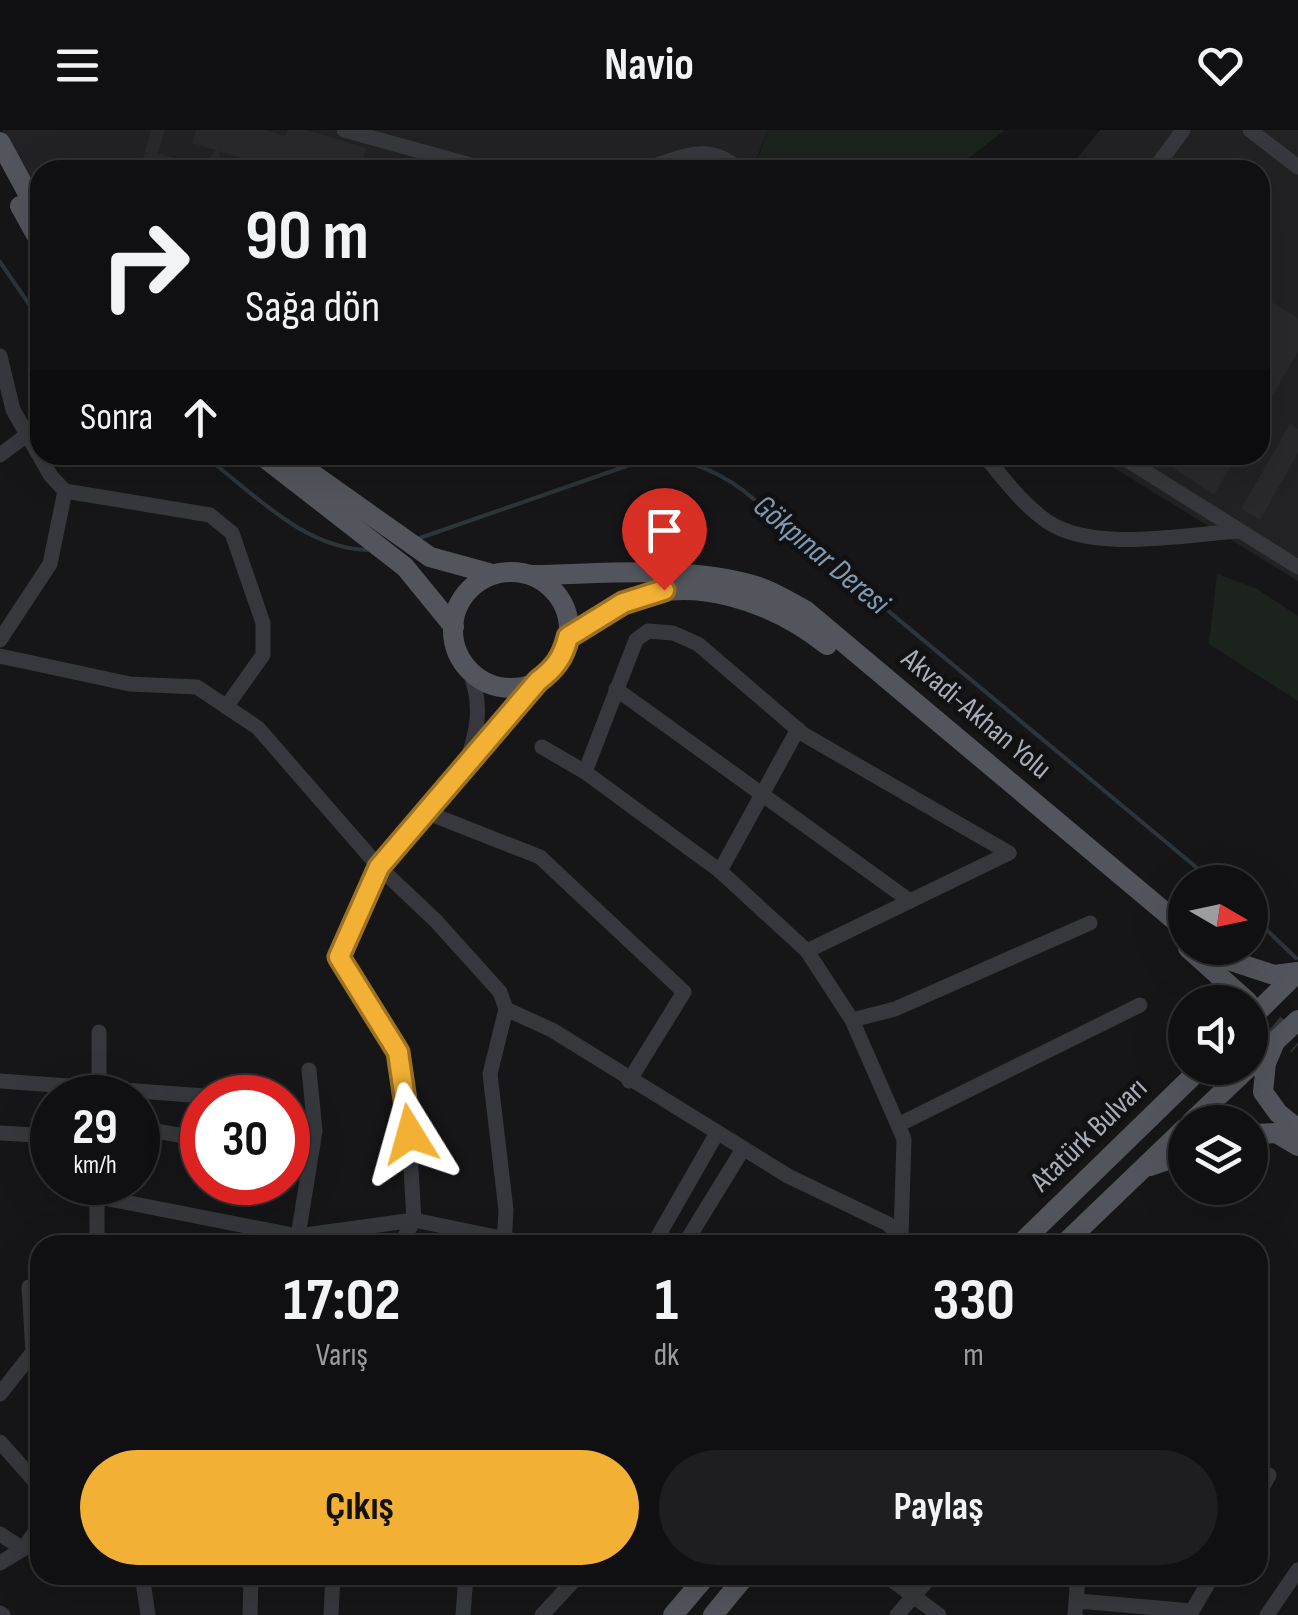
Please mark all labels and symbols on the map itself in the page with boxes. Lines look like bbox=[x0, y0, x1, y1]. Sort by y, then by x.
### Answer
water label: Gökpınar Deresi bbox=[745, 487, 898, 624]
pin bbox=[622, 488, 707, 591]
street label: Akvadi-Akhan Yolu bbox=[893, 640, 1058, 787]
north arrow bbox=[1168, 865, 1268, 965]
street label: Atatürk Bulvarı bbox=[1022, 1071, 1155, 1200]
speed limit sign: 30 bbox=[180, 1075, 310, 1205]
position arrow bbox=[358, 1082, 462, 1186]

